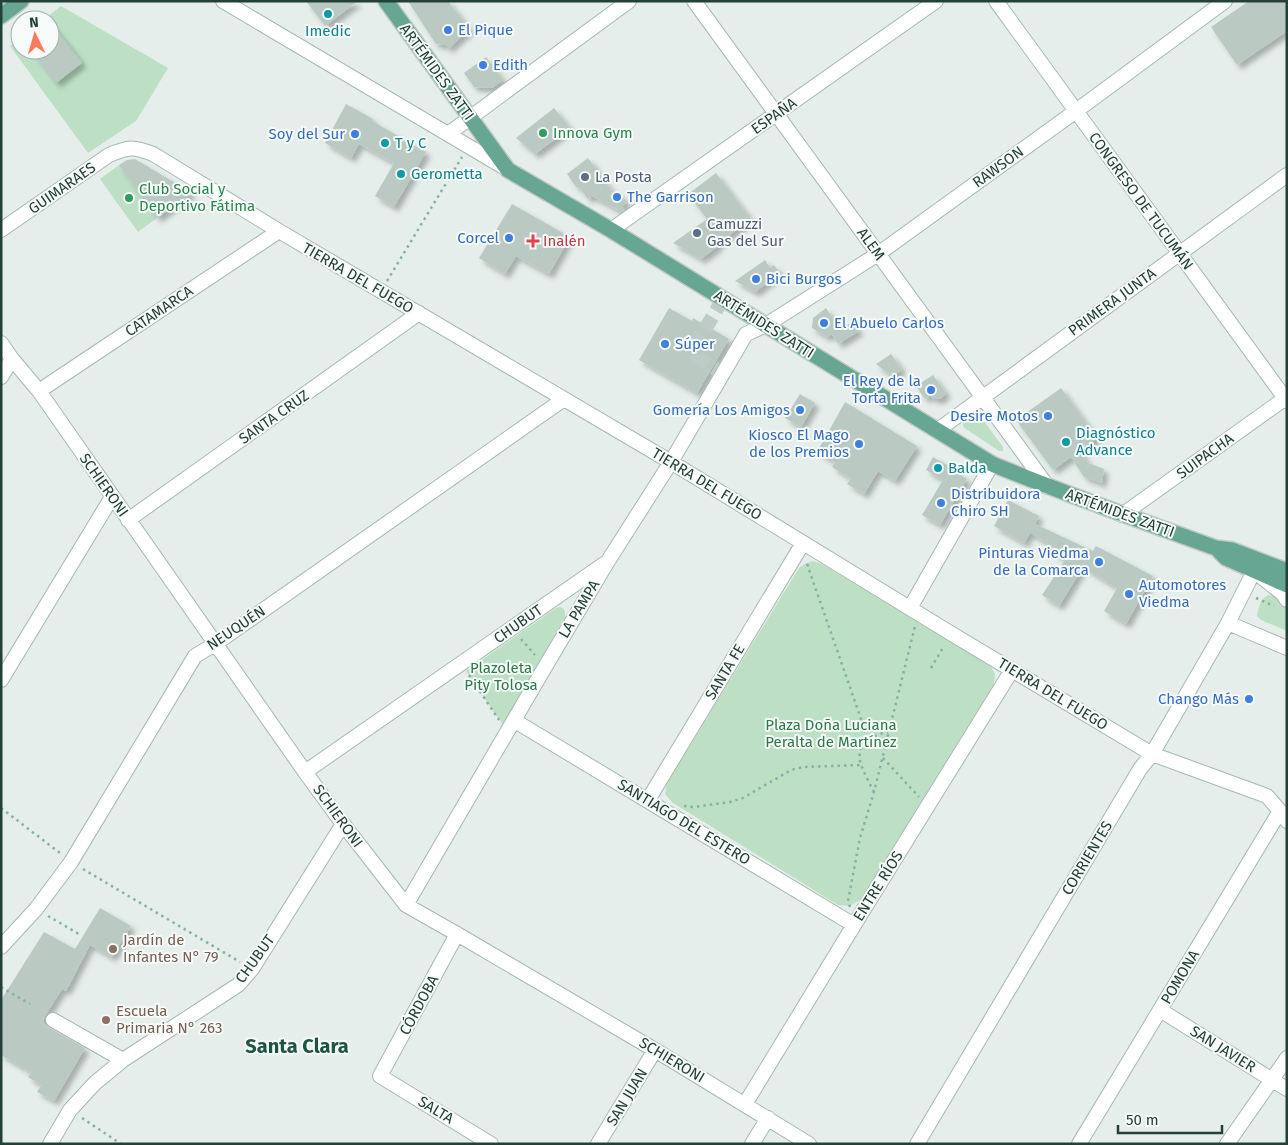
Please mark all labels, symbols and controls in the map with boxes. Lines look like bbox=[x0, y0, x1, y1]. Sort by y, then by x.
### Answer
marker: Imedic bbox=[322, 8, 334, 20]
north arrow bbox=[10, 10, 60, 60]
text: N bbox=[29, 14, 39, 31]
street label: ARTÉMIDES ZATTI bbox=[396, 20, 478, 124]
place label: El Pique bbox=[458, 21, 513, 39]
place label: Imedic bbox=[305, 22, 351, 40]
marker: El Pique bbox=[442, 24, 454, 36]
place label: Edith bbox=[493, 56, 528, 74]
marker: Edith bbox=[477, 59, 489, 71]
street label: ESPAÑA bbox=[748, 94, 801, 138]
place label: Innova Gym bbox=[553, 124, 633, 142]
place label: Soy del Sur bbox=[269, 125, 345, 143]
marker: Innova Gym bbox=[537, 127, 549, 139]
marker: Soy del Sur bbox=[349, 128, 361, 140]
street label: CONGRESO DE TUCUMÁN bbox=[1085, 129, 1197, 273]
place label: T y C bbox=[395, 134, 427, 152]
marker: T y C bbox=[379, 137, 391, 149]
street label: RAWSON bbox=[969, 142, 1027, 192]
street label: GUIMARAES bbox=[25, 158, 99, 218]
place label: Gerometta bbox=[411, 165, 483, 183]
marker: Gerometta bbox=[395, 168, 407, 180]
place label: La Posta bbox=[595, 168, 652, 186]
marker: La Posta bbox=[579, 171, 591, 183]
place label: Club Social y Deportivo Fátima bbox=[139, 180, 255, 215]
place label: The Garrison bbox=[627, 188, 714, 206]
marker: The Garrison bbox=[611, 191, 623, 203]
marker: Club Social y Deportivo Fátima bbox=[123, 192, 135, 204]
place label: Camuzzi Gas del Sur bbox=[707, 215, 784, 250]
street label: ALEM bbox=[853, 224, 889, 264]
marker: Camuzzi Gas del Sur bbox=[691, 227, 703, 239]
place label: Corcel bbox=[457, 229, 500, 247]
marker: Corcel bbox=[503, 232, 515, 244]
place label: Inalén bbox=[543, 232, 586, 250]
marker: Inalén bbox=[527, 235, 539, 247]
street label: TIERRA DEL FUEGO bbox=[299, 239, 417, 317]
street label: PRIMERA JUNTA bbox=[1065, 264, 1160, 340]
place label: Bici Burgos bbox=[766, 270, 841, 288]
marker: Bici Burgos bbox=[750, 273, 762, 285]
street label: CATAMARCA bbox=[122, 281, 197, 340]
street label: ARTÉMIDES ZATTI bbox=[711, 286, 817, 362]
place label: El Abuelo Carlos bbox=[834, 314, 944, 332]
marker: El Abuelo Carlos bbox=[818, 317, 830, 329]
place label: Súper bbox=[675, 335, 715, 353]
marker: Súper bbox=[659, 338, 671, 350]
place label: El Rey de la Torta Frita bbox=[843, 372, 921, 407]
marker: El Rey de la Torta Frita bbox=[925, 384, 937, 396]
street label: SANTA CRUZ bbox=[235, 386, 313, 448]
place label: Gomería Los Amigos bbox=[653, 401, 790, 419]
marker: Gomería Los Amigos bbox=[794, 404, 806, 416]
place label: Desire Motos bbox=[950, 407, 1038, 425]
marker: Desire Motos bbox=[1042, 410, 1054, 422]
place label: Diagnóstico Advance bbox=[1076, 424, 1156, 459]
place label: Kiosco El Mago de los Premios bbox=[748, 426, 849, 461]
street label: SUIPACHA bbox=[1173, 429, 1237, 483]
marker: Diagnóstico Advance bbox=[1060, 436, 1072, 448]
marker: Kiosco El Mago de los Premios bbox=[853, 438, 865, 450]
street label: TIERRA DEL FUEGO bbox=[649, 444, 765, 524]
street label: SCHIERONI bbox=[76, 450, 132, 520]
place label: Balda bbox=[948, 459, 987, 477]
marker: Balda bbox=[932, 462, 944, 474]
place label: Distribuidora Chiro SH bbox=[951, 485, 1040, 520]
street label: ARTÉMIDES ZATTI bbox=[1063, 485, 1177, 541]
marker: Distribuidora Chiro SH bbox=[935, 497, 947, 509]
place label: Pinturas Viedma de la Comarca bbox=[978, 544, 1089, 579]
marker: Pinturas Viedma de la Comarca bbox=[1093, 556, 1105, 568]
street label: LA PAMPA bbox=[555, 576, 604, 641]
place label: Automotores Viedma bbox=[1139, 576, 1226, 611]
marker: Automotores Viedma bbox=[1123, 588, 1135, 600]
street label: CHUBUT bbox=[490, 601, 546, 647]
street label: NEUQUÉN bbox=[203, 602, 269, 654]
street label: SANTA FE bbox=[701, 641, 749, 703]
street label: TIERRA DEL FUEGO bbox=[995, 654, 1111, 734]
park label: Plazoleta Pity Tolosa bbox=[464, 659, 538, 694]
place label: Chango Más bbox=[1158, 690, 1239, 708]
marker: Chango Más bbox=[1243, 693, 1255, 705]
park label: Plaza Doña Luciana Peralta de Martínez bbox=[765, 716, 897, 751]
street label: SANTIAGO DEL ESTERO bbox=[615, 775, 753, 869]
street label: SCHIERONI bbox=[309, 781, 367, 851]
street label: CORRIENTES bbox=[1058, 818, 1116, 898]
street label: ENTRE RÍOS bbox=[849, 848, 907, 924]
place label: Jardín de Infantes N° 79 bbox=[123, 931, 219, 966]
street label: CHUBUT bbox=[231, 931, 279, 987]
marker: Jardín de Infantes N° 79 bbox=[107, 943, 119, 955]
street label: POMONA bbox=[1157, 946, 1203, 1007]
street label: CÓRDOBA bbox=[396, 972, 442, 1038]
place label: Escuela Primaria N° 263 bbox=[116, 1002, 222, 1037]
marker: Escuela Primaria N° 263 bbox=[100, 1014, 112, 1026]
street label: SAN JAVIER bbox=[1187, 1022, 1259, 1076]
street label: SCHIERONI bbox=[636, 1033, 708, 1087]
district label: Santa Clara bbox=[245, 1034, 349, 1058]
street label: SAN JUAN bbox=[603, 1065, 651, 1129]
street label: SALTA bbox=[415, 1092, 457, 1128]
scale bar bbox=[1118, 1102, 1222, 1134]
text: 50 m bbox=[1126, 1111, 1159, 1129]

